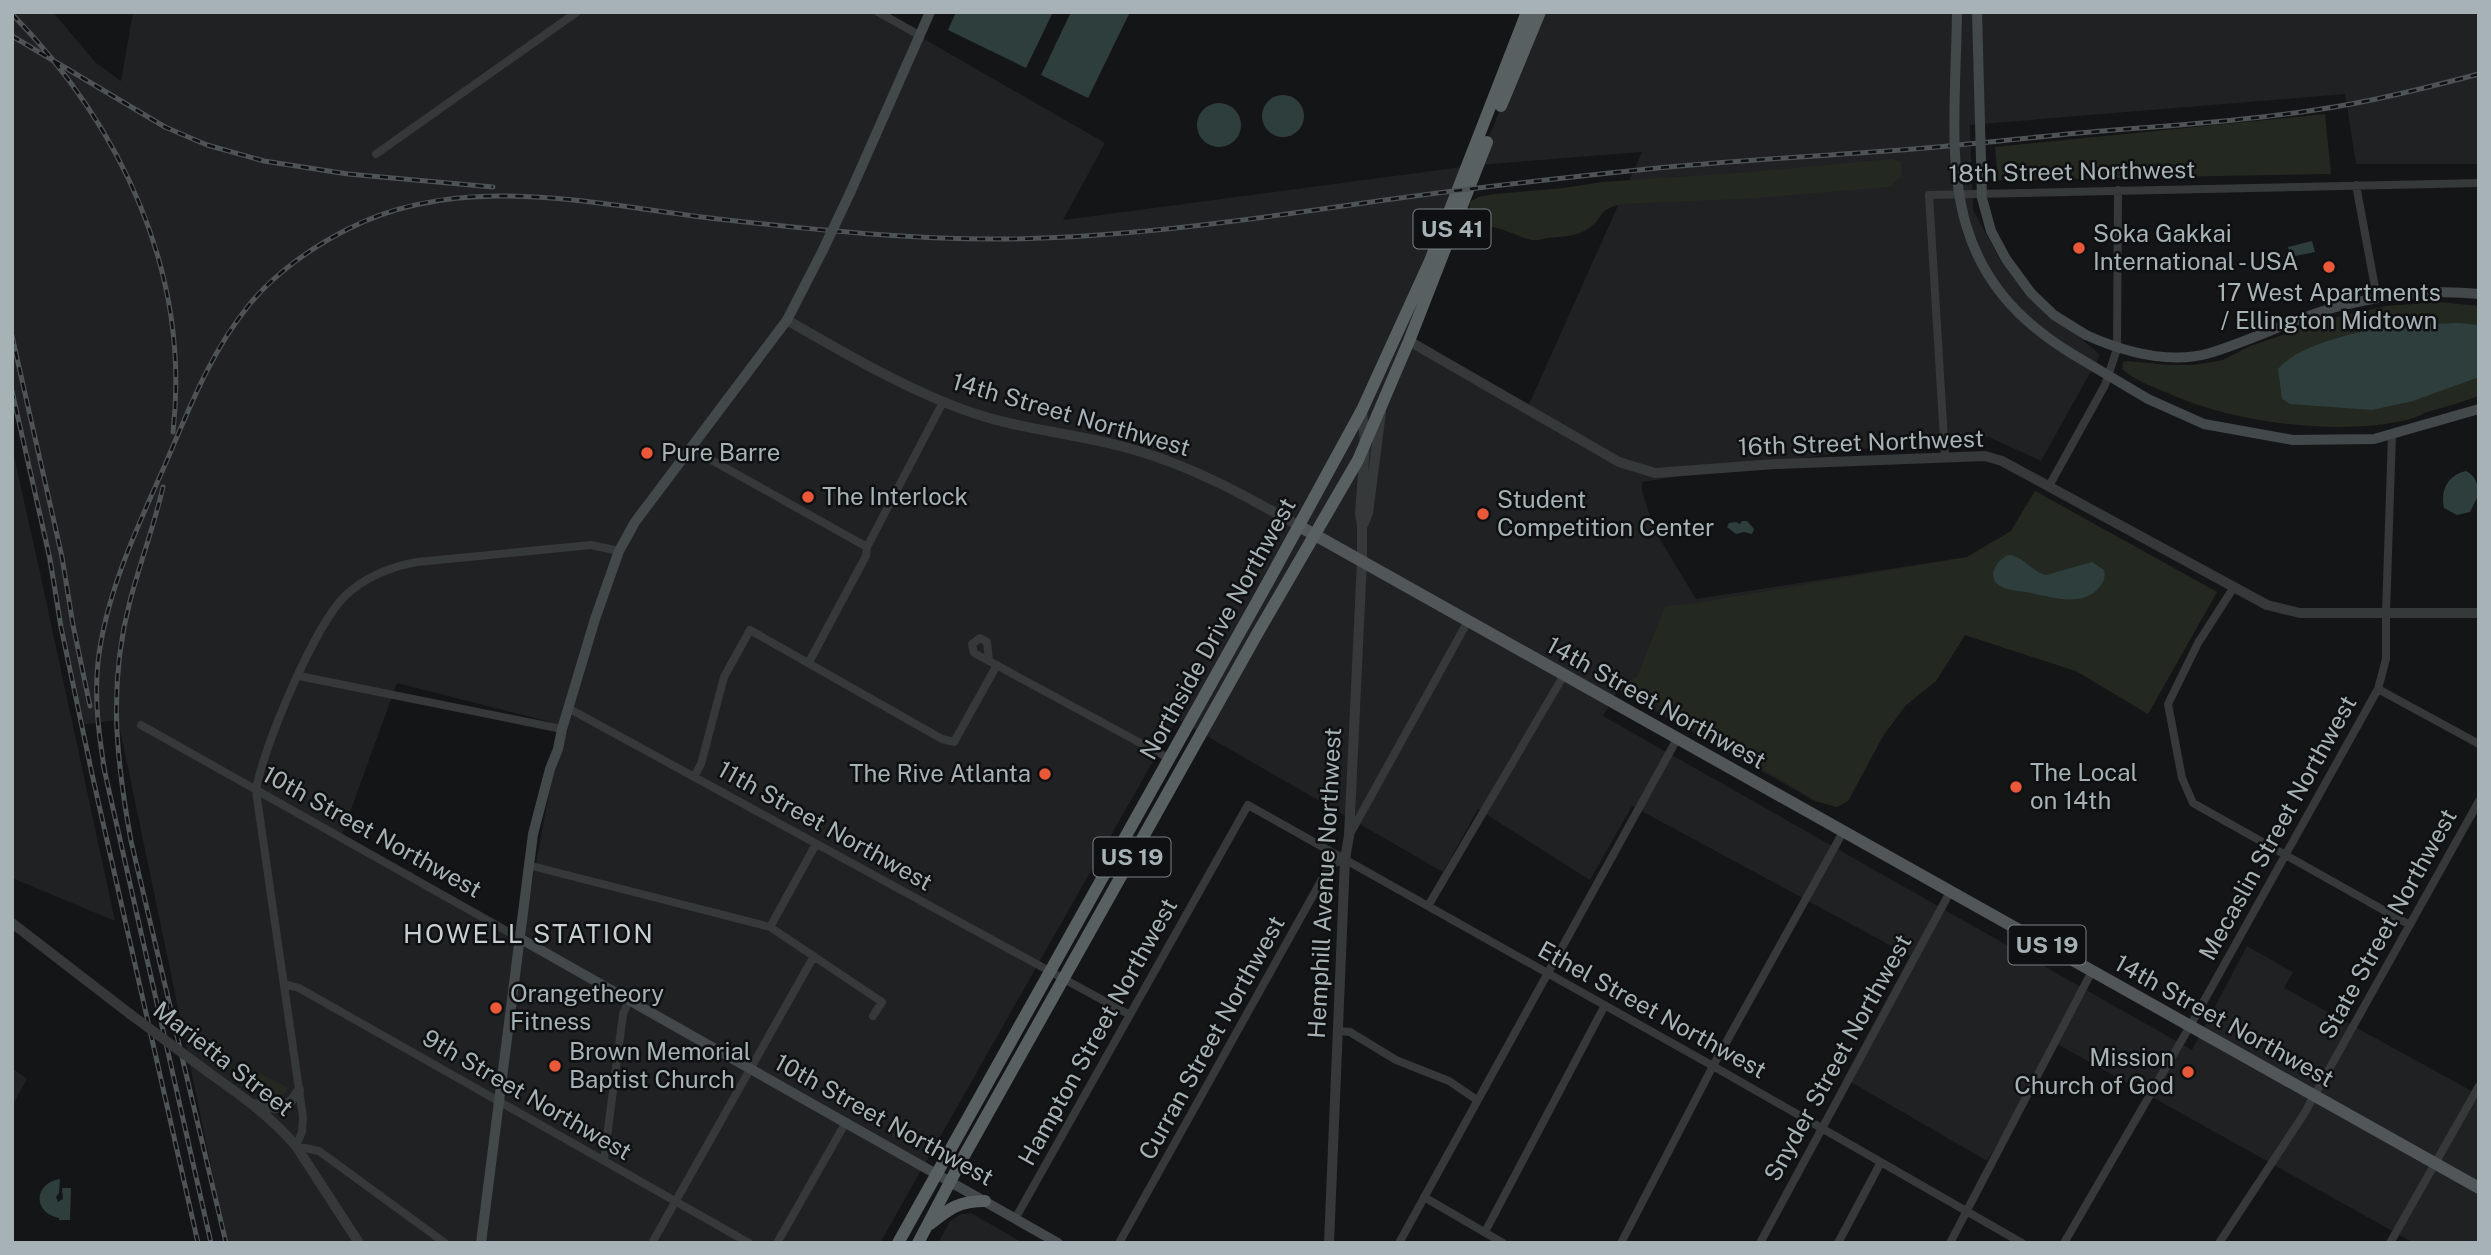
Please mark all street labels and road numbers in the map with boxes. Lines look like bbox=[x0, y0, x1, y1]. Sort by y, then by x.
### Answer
street label: 18th Street Northwest bbox=[1948, 155, 2196, 187]
road number: US 41 bbox=[1414, 210, 1490, 248]
street label: 14th Street Northwest bbox=[949, 367, 1194, 461]
street label: 16th Street Northwest bbox=[1737, 424, 1984, 460]
street label: Northside Drive Northwest bbox=[1133, 493, 1301, 764]
street label: 14th Street Northwest bbox=[1542, 630, 1771, 774]
street label: Mecaslin Street Northwest bbox=[2193, 690, 2362, 965]
street label: Hemphill Avenue Northwest bbox=[1302, 727, 1346, 1039]
street label: 11th Street Northwest bbox=[713, 754, 938, 896]
street label: 10th Street Northwest bbox=[258, 759, 487, 903]
street label: State Street Northwest bbox=[2312, 804, 2462, 1043]
road number: US 19 bbox=[1094, 838, 1170, 876]
street label: Hampton Street Northwest bbox=[1012, 893, 1182, 1170]
street label: Curran Street Northwest bbox=[1132, 911, 1290, 1164]
road number: US 19 bbox=[2008, 926, 2086, 964]
street label: Snyder Street Northwest bbox=[1758, 929, 1917, 1186]
street label: Ethel Street Northwest bbox=[1534, 935, 1771, 1084]
street label: 14th Street Northwest bbox=[2110, 948, 2339, 1092]
street label: Marietta Street bbox=[148, 995, 299, 1121]
street label: 9th Street Northwest bbox=[418, 1023, 637, 1165]
street label: 10th Street Northwest bbox=[770, 1047, 999, 1191]

